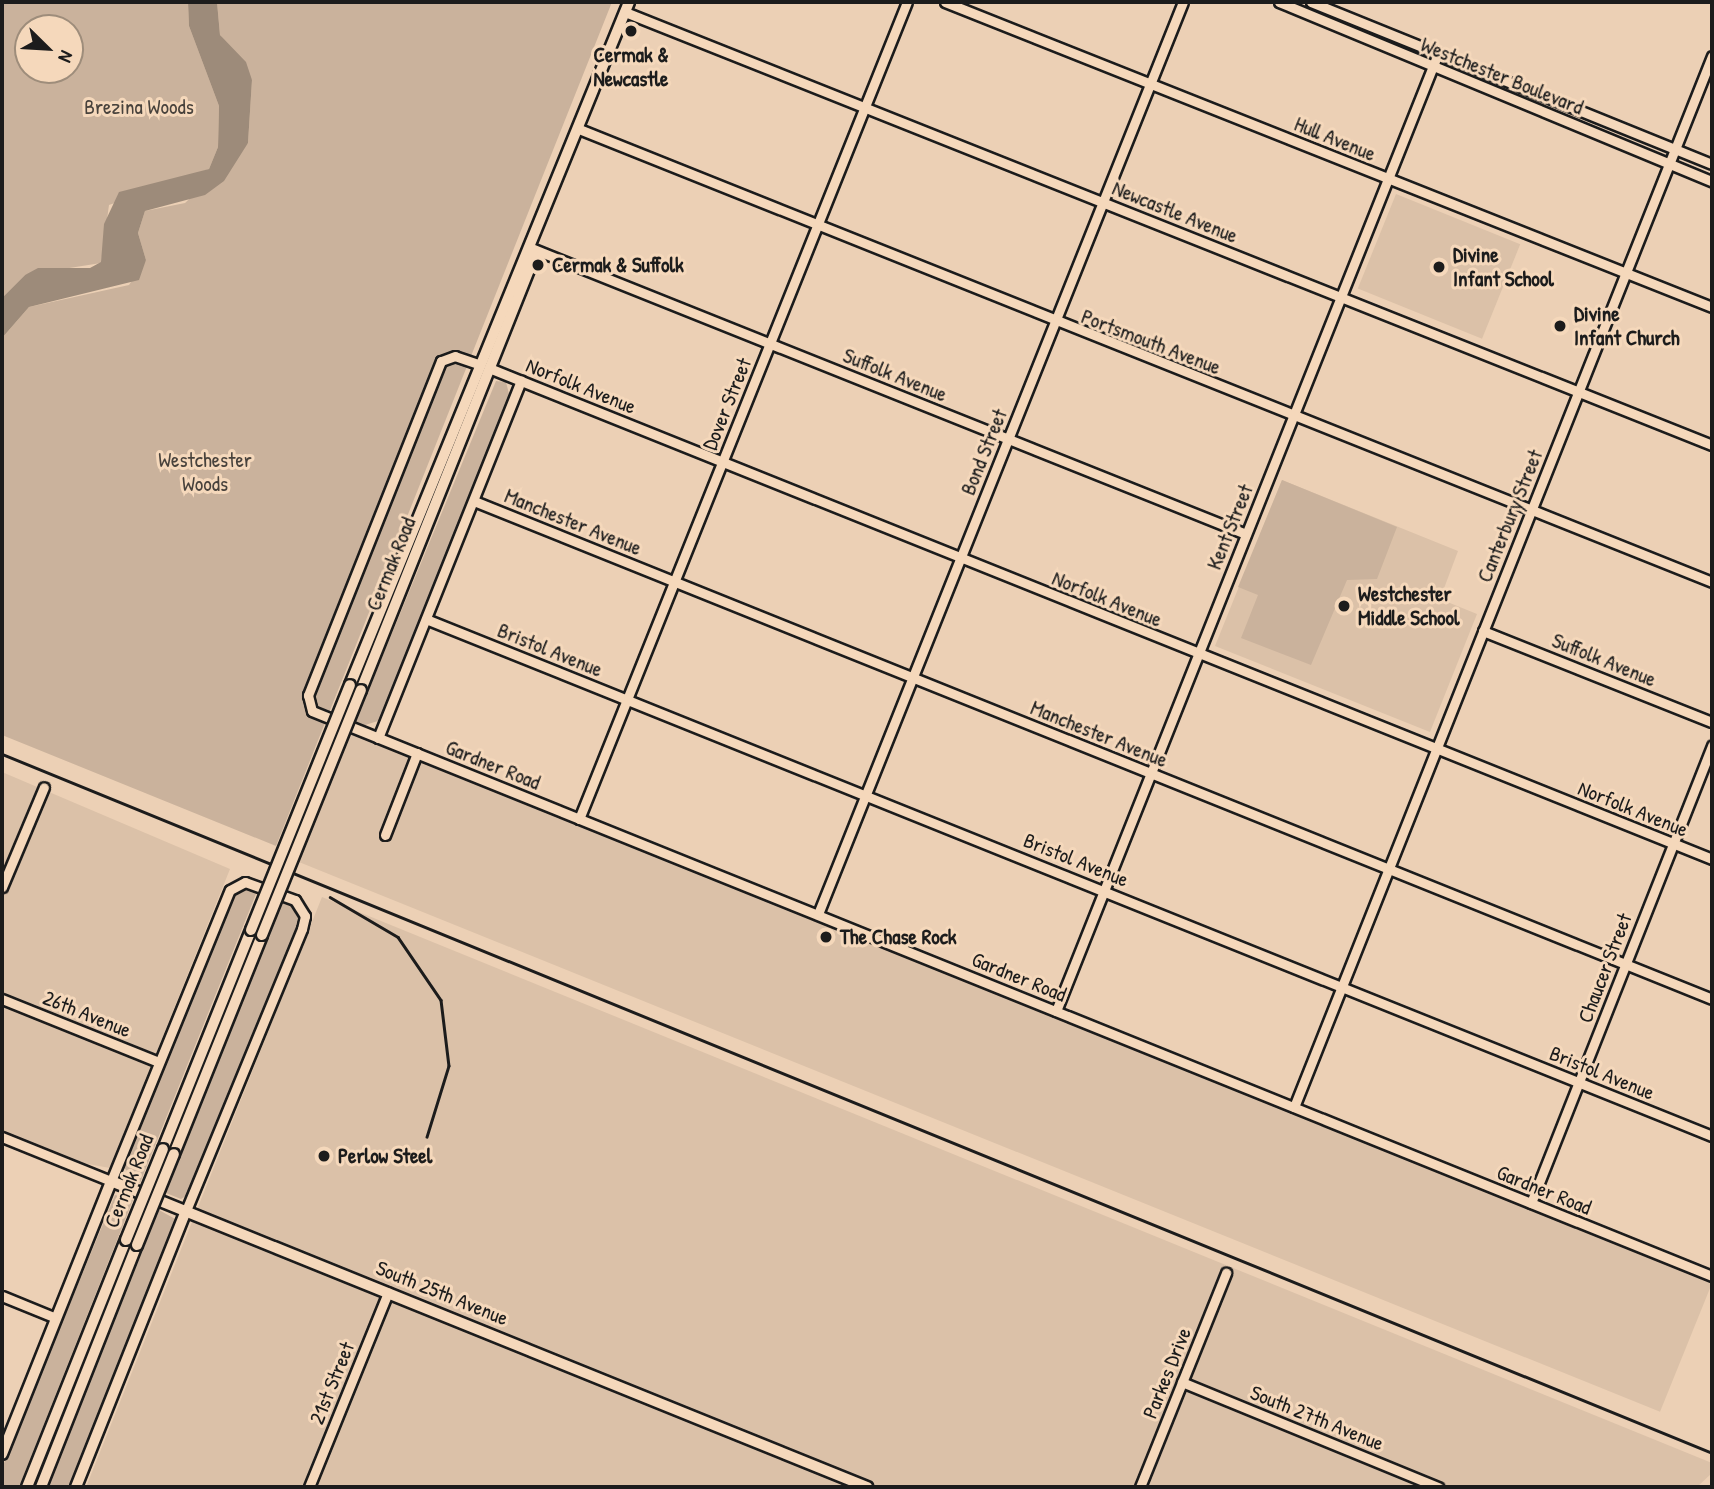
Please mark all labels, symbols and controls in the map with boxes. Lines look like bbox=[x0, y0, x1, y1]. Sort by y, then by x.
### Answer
north arrow bbox=[14, 14, 84, 84]
marker: Cermak & Newcastle bbox=[623, 23, 639, 39]
street label: Westchester Boulevard bbox=[1417, 32, 1587, 120]
place label: Cermak & Newcastle bbox=[593, 42, 669, 92]
text: N bbox=[52, 47, 80, 67]
park label: Brezina Woods bbox=[84, 94, 194, 120]
street label: Hull Avenue bbox=[1291, 111, 1379, 167]
street label: Newcastle Avenue bbox=[1109, 175, 1241, 249]
place label: Divine Infant School bbox=[1453, 242, 1554, 292]
place label: Cermak & Suffolk bbox=[552, 252, 684, 278]
marker: Cermak & Suffolk bbox=[530, 257, 546, 273]
marker: Divine Infant School bbox=[1431, 259, 1447, 275]
place label: Divine Infant Church bbox=[1574, 301, 1680, 351]
street label: Portsmouth Avenue bbox=[1078, 304, 1224, 380]
marker: Divine Infant Church bbox=[1552, 318, 1568, 334]
street label: Suffolk Avenue bbox=[839, 343, 951, 407]
street label: Norfolk Avenue bbox=[522, 353, 640, 419]
street label: Dover Street bbox=[697, 354, 757, 454]
street label: Bond Street bbox=[955, 405, 1013, 499]
street label: Canterbury Street bbox=[1472, 446, 1548, 586]
park label: Westchester Woods bbox=[158, 447, 252, 497]
street label: Kent Street bbox=[1202, 481, 1258, 573]
street label: Manchester Avenue bbox=[501, 483, 645, 561]
street label: Cermak Road bbox=[361, 514, 421, 614]
street label: Norfolk Avenue bbox=[1048, 566, 1166, 632]
place label: Westchester Middle School bbox=[1358, 581, 1459, 631]
marker: Westchester Middle School bbox=[1336, 598, 1352, 614]
street label: Bristol Avenue bbox=[494, 618, 606, 682]
street label: Suffolk Avenue bbox=[1548, 628, 1660, 692]
street label: Manchester Avenue bbox=[1027, 695, 1171, 773]
street label: Gardner Road bbox=[442, 735, 544, 795]
street label: Norfolk Avenue bbox=[1574, 776, 1692, 842]
street label: Bristol Avenue bbox=[1020, 828, 1132, 892]
street label: Chaucer Street bbox=[1573, 910, 1637, 1026]
place label: The Chase Rock bbox=[840, 924, 957, 950]
marker: The Chase Rock bbox=[818, 929, 834, 945]
street label: Gardner Road bbox=[968, 947, 1070, 1007]
street label: 26th Avenue bbox=[39, 985, 135, 1043]
street label: Bristol Avenue bbox=[1546, 1041, 1658, 1105]
street label: Cermak Road bbox=[99, 1131, 159, 1231]
place label: Perlow Steel bbox=[338, 1143, 432, 1169]
marker: Perlow Steel bbox=[316, 1148, 332, 1164]
street label: Gardner Road bbox=[1493, 1160, 1595, 1220]
street label: South 25th Avenue bbox=[372, 1255, 512, 1331]
street label: Parkes Drive bbox=[1137, 1324, 1197, 1422]
street label: 21st Street bbox=[304, 1338, 360, 1428]
street label: South 27th Avenue bbox=[1247, 1380, 1387, 1456]

